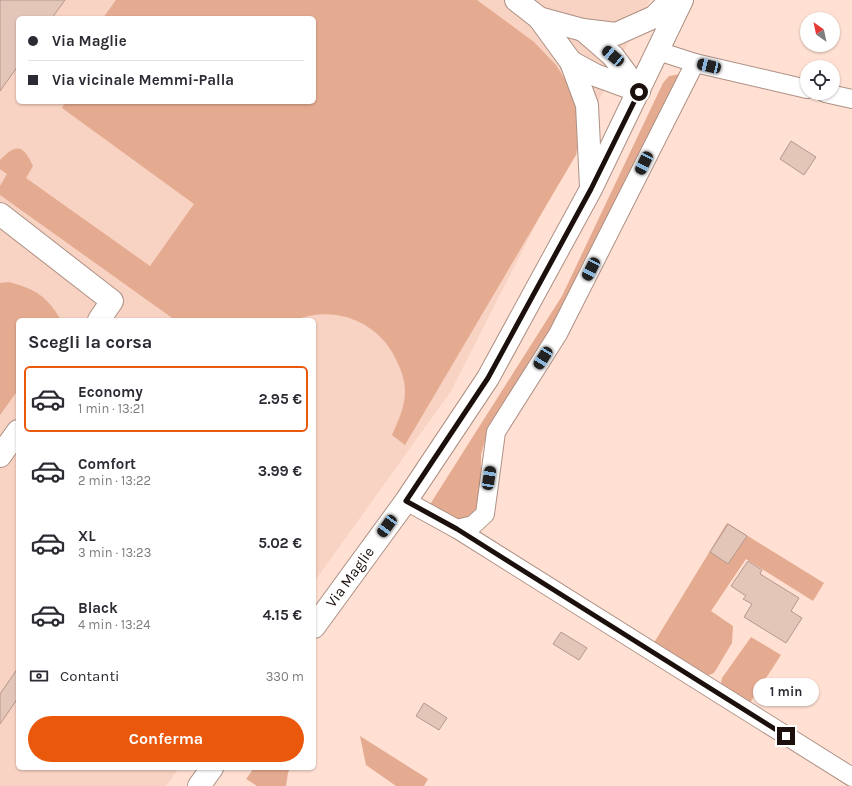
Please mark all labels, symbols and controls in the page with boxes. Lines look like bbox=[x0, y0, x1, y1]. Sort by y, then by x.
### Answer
north arrow bbox=[800, 12, 840, 52]
map controls bbox=[800, 12, 840, 100]
text: Via Maglie bbox=[52, 32, 127, 50]
car bbox=[600, 44, 626, 68]
car bbox=[696, 57, 722, 75]
button: locate bbox=[800, 60, 840, 100]
text: Via vicinale Memmi-Palla bbox=[52, 71, 234, 89]
route start bbox=[630, 83, 648, 101]
car bbox=[633, 150, 655, 176]
car bbox=[580, 256, 602, 282]
text: Scegli la corsa bbox=[28, 331, 152, 353]
car bbox=[532, 345, 554, 371]
icon: car bbox=[30, 381, 66, 417]
text: Economy bbox=[78, 383, 143, 401]
text: 2.95 € bbox=[259, 390, 302, 408]
text: 1 min · 13:21 bbox=[78, 401, 145, 416]
icon: car bbox=[30, 453, 66, 489]
text: Comfort bbox=[78, 455, 136, 473]
text: 3.99 € bbox=[258, 462, 302, 480]
car bbox=[481, 465, 497, 491]
text: 2 min · 13:22 bbox=[78, 473, 151, 488]
car bbox=[375, 513, 399, 539]
icon: car bbox=[30, 525, 66, 561]
text: XL bbox=[78, 527, 96, 545]
text: 5.02 € bbox=[258, 534, 302, 552]
street label: Via Maglie bbox=[322, 543, 378, 611]
text: 3 min · 13:23 bbox=[78, 545, 151, 560]
icon: car bbox=[30, 597, 66, 633]
text: Black bbox=[78, 599, 118, 617]
text: 4.15 € bbox=[262, 606, 302, 624]
text: 4 min · 13:24 bbox=[78, 617, 151, 632]
icon: cash bbox=[28, 665, 50, 687]
text: Contanti bbox=[60, 667, 120, 685]
text: 330 m bbox=[266, 669, 304, 684]
callout: 1 min bbox=[753, 678, 819, 706]
text: 1 min bbox=[770, 684, 802, 699]
button: Conferma bbox=[28, 716, 304, 762]
route end bbox=[777, 727, 795, 745]

